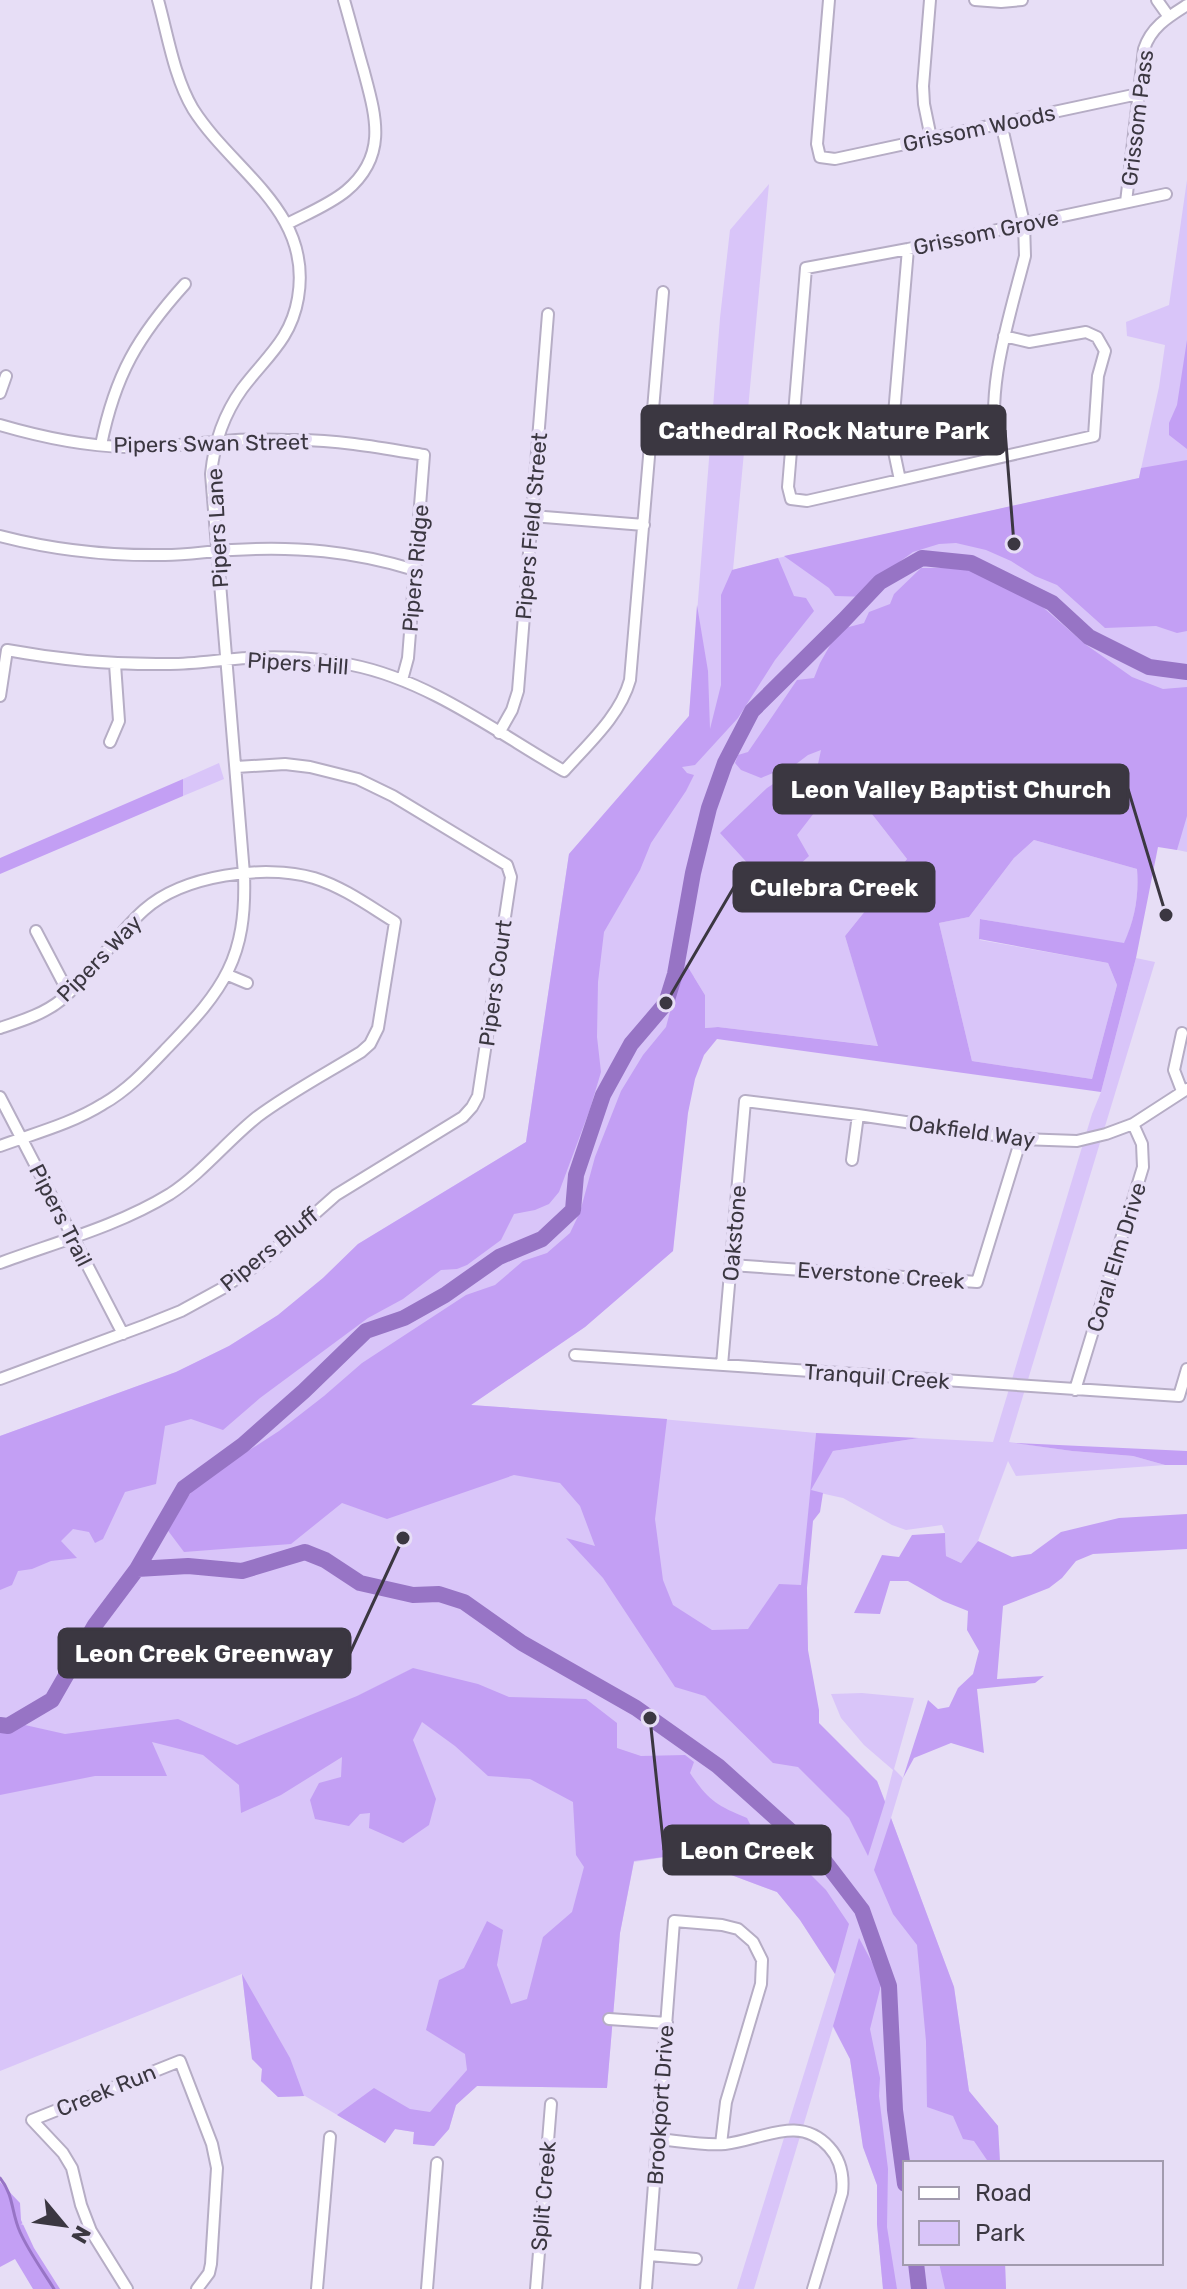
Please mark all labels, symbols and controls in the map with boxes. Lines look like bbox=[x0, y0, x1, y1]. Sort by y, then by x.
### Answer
street label: Grissom Pass bbox=[1116, 48, 1159, 188]
street label: Grissom Woods bbox=[900, 99, 1058, 158]
street label: Grissom Grove bbox=[911, 204, 1061, 261]
callout: Cathedral Rock Nature Park bbox=[642, 406, 1005, 454]
text: Cathedral Rock Nature Park bbox=[658, 417, 990, 445]
street label: Pipers Swan Street bbox=[113, 428, 309, 459]
street label: Pipers Field Street bbox=[510, 431, 553, 621]
street label: Pipers Lane bbox=[201, 467, 234, 589]
street label: Pipers Ridge bbox=[396, 503, 435, 633]
street label: Pipers Hill bbox=[246, 646, 350, 681]
callout: Leon Valley Baptist Church bbox=[774, 765, 1128, 813]
text: Leon Valley Baptist Church bbox=[791, 776, 1111, 804]
callout: Culebra Creek bbox=[734, 863, 934, 911]
text: Culebra Creek bbox=[750, 874, 918, 902]
street label: Pipers Way bbox=[51, 909, 148, 1008]
street label: Pipers Court bbox=[473, 918, 518, 1048]
street label: Oakfield Way bbox=[907, 1109, 1037, 1154]
street label: Pipers Trail bbox=[23, 1160, 98, 1271]
street label: Coral Elm Drive bbox=[1081, 1179, 1152, 1335]
street label: Oakstone bbox=[717, 1184, 752, 1282]
street label: Pipers Bluff bbox=[215, 1201, 324, 1297]
street label: Everstone Creek bbox=[796, 1256, 966, 1295]
street label: Tranquil Creek bbox=[803, 1358, 951, 1395]
callout: Leon Creek Greenway bbox=[59, 1629, 350, 1677]
text: Leon Creek Greenway bbox=[75, 1640, 333, 1668]
callout: Leon Creek bbox=[664, 1826, 830, 1874]
text: Leon Creek bbox=[680, 1837, 814, 1865]
street label: Brookport Drive bbox=[641, 2024, 680, 2186]
street label: Creek Run bbox=[52, 2058, 160, 2123]
street label: Split Creek bbox=[525, 2139, 562, 2252]
legend bbox=[903, 2161, 1163, 2265]
text: Road bbox=[975, 2179, 1032, 2207]
north arrow bbox=[24, 2185, 104, 2265]
text: Park bbox=[975, 2219, 1026, 2247]
text: N bbox=[65, 2221, 97, 2248]

